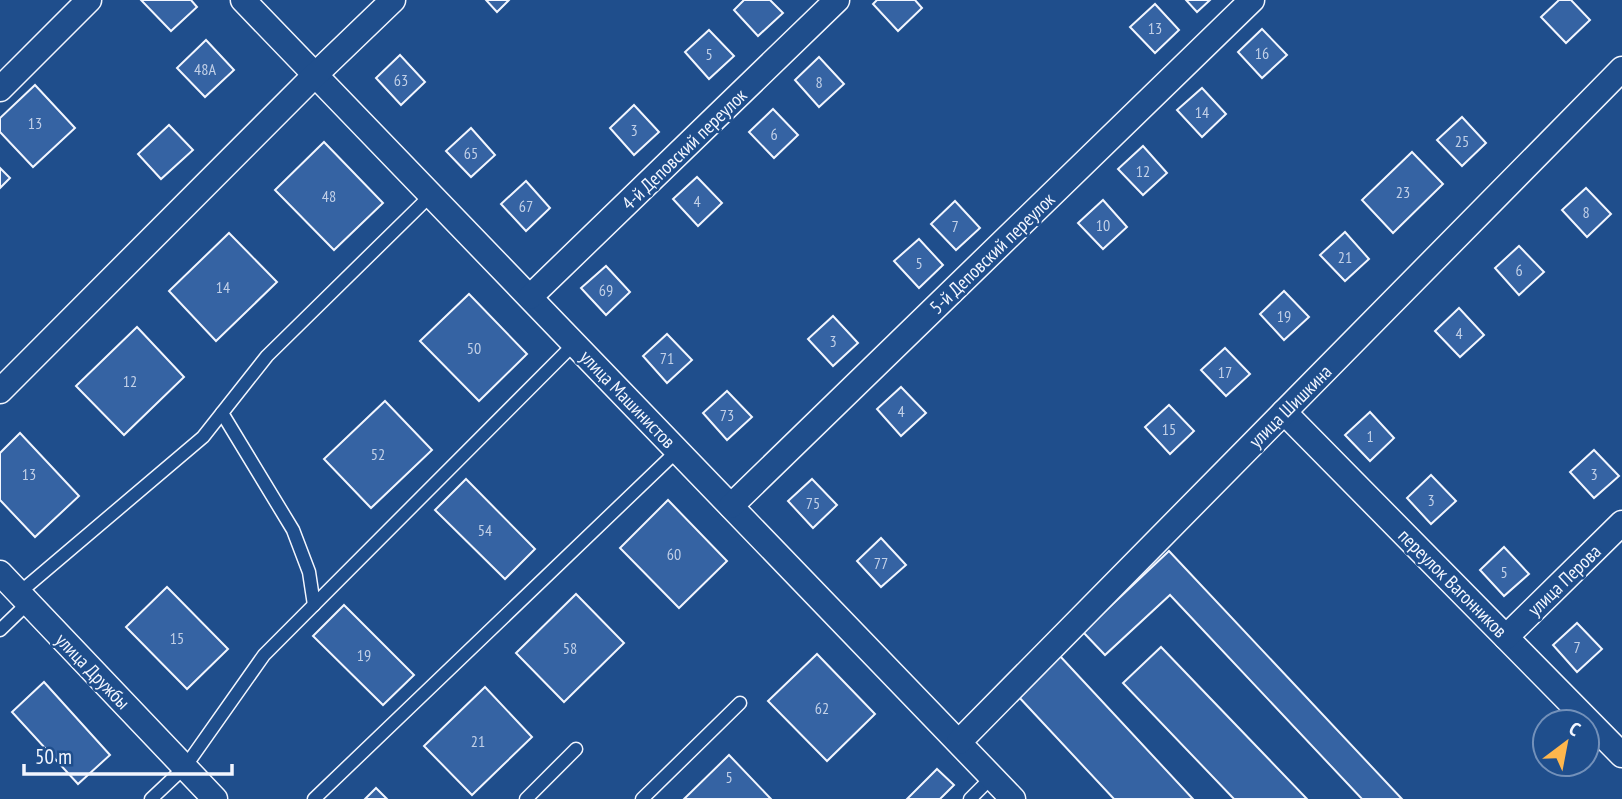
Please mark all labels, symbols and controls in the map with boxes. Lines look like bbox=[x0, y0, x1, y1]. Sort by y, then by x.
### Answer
house number: 13 bbox=[1148, 18, 1162, 38]
house number: 16 bbox=[1255, 43, 1269, 63]
house number: 5 bbox=[705, 44, 713, 64]
house number: 48А bbox=[194, 59, 216, 79]
house number: 63 bbox=[394, 70, 408, 90]
house number: 8 bbox=[815, 72, 823, 92]
street label: 4-й Деповский переулок bbox=[617, 83, 751, 215]
house number: 14 bbox=[1195, 102, 1209, 122]
house number: 13 bbox=[28, 113, 42, 133]
house number: 3 bbox=[630, 120, 638, 140]
house number: 6 bbox=[770, 124, 778, 144]
house number: 25 bbox=[1455, 131, 1469, 151]
house number: 65 bbox=[464, 143, 478, 163]
house number: 12 bbox=[1136, 161, 1150, 181]
house number: 23 bbox=[1396, 182, 1410, 202]
house number: 48 bbox=[322, 186, 336, 206]
street label: 5-й Деповский переулок bbox=[924, 187, 1060, 319]
house number: 4 bbox=[693, 191, 701, 211]
house number: 67 bbox=[519, 196, 533, 216]
house number: 8 bbox=[1582, 202, 1590, 222]
house number: 10 bbox=[1096, 215, 1110, 235]
house number: 7 bbox=[951, 216, 959, 236]
house number: 21 bbox=[1338, 247, 1352, 267]
house number: 5 bbox=[915, 253, 923, 273]
house number: 6 bbox=[1515, 260, 1523, 280]
house number: 14 bbox=[216, 277, 230, 297]
house number: 69 bbox=[599, 280, 613, 300]
house number: 19 bbox=[1277, 306, 1291, 326]
house number: 4 bbox=[1455, 323, 1463, 343]
house number: 3 bbox=[829, 331, 837, 351]
house number: 50 bbox=[467, 338, 481, 358]
street label: улица Машинистов bbox=[575, 345, 681, 453]
house number: 71 bbox=[660, 348, 674, 368]
street label: улица Шишкина bbox=[1244, 360, 1336, 452]
house number: 17 bbox=[1218, 362, 1232, 382]
house number: 12 bbox=[123, 371, 137, 391]
house number: 4 bbox=[897, 401, 905, 421]
house number: 73 bbox=[720, 405, 734, 425]
house number: 15 bbox=[1162, 419, 1176, 439]
house number: 1 bbox=[1366, 426, 1374, 446]
house number: 52 bbox=[371, 444, 385, 464]
house number: 13 bbox=[22, 464, 36, 484]
house number: 3 bbox=[1590, 464, 1598, 484]
house number: 3 bbox=[1427, 490, 1435, 510]
house number: 75 bbox=[806, 493, 820, 513]
house number: 54 bbox=[478, 520, 492, 540]
street label: переулок Вагонников bbox=[1394, 524, 1512, 642]
street label: улица Перова bbox=[1522, 539, 1606, 621]
house number: 60 bbox=[667, 544, 681, 564]
house number: 77 bbox=[874, 553, 888, 573]
house number: 5 bbox=[1500, 562, 1508, 582]
street label: улица Дружбы bbox=[51, 628, 135, 714]
house number: 15 bbox=[170, 628, 184, 648]
house number: 7 bbox=[1573, 637, 1581, 657]
house number: 58 bbox=[563, 638, 577, 658]
house number: 19 bbox=[357, 645, 371, 665]
house number: 62 bbox=[815, 698, 829, 718]
north arrow bbox=[1531, 708, 1601, 778]
text: С bbox=[1565, 716, 1585, 741]
house number: 21 bbox=[471, 731, 485, 751]
scale bar bbox=[24, 732, 233, 776]
text: 50 m bbox=[35, 743, 72, 770]
house number: 5 bbox=[725, 767, 733, 787]

